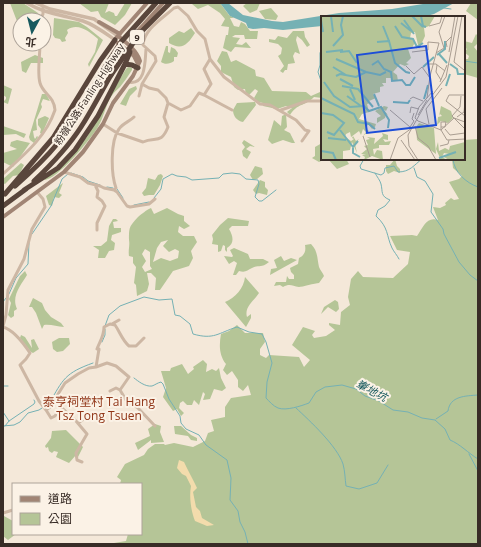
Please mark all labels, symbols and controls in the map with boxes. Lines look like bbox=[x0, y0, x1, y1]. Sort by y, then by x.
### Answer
north arrow bbox=[12, 12, 52, 52]
inset map bbox=[321, 16, 465, 160]
road number: 9 bbox=[130, 30, 144, 44]
text: 北 bbox=[24, 34, 37, 51]
street label: 粉嶺公路 Fanling Highway bbox=[51, 40, 128, 147]
water label: 輋地坑 bbox=[354, 376, 392, 405]
district label: 泰亨祠堂村 Tai Hang Tsz Tong Tsuen bbox=[43, 393, 155, 424]
legend bbox=[12, 483, 142, 535]
text: 道路 bbox=[48, 490, 72, 507]
text: 公園 bbox=[48, 510, 72, 527]

